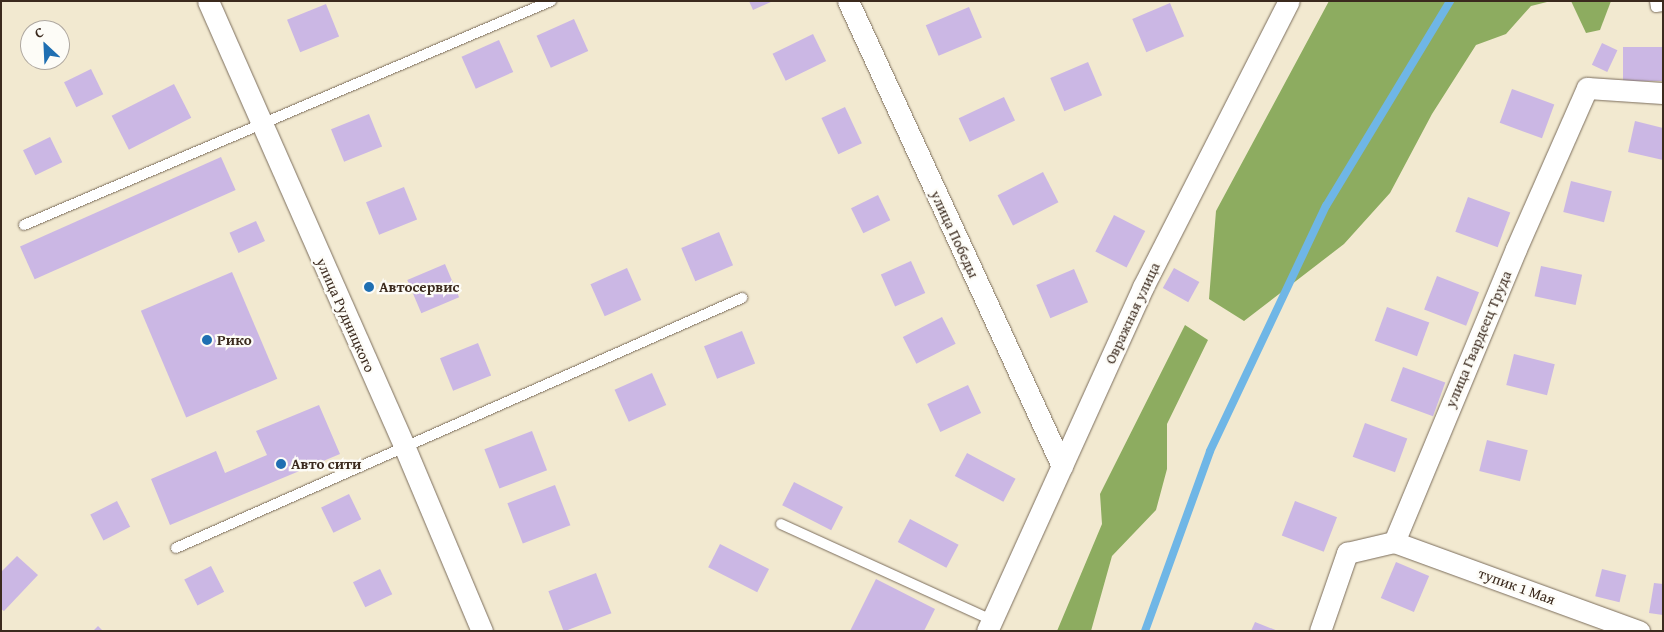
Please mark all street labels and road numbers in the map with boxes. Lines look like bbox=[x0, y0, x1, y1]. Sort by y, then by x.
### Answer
street label: улица Победы bbox=[927, 187, 983, 281]
street label: улица Рудницкого bbox=[313, 255, 379, 375]
street label: Овражная улица bbox=[1101, 259, 1163, 367]
street label: улица Гвардеец Труда bbox=[1441, 268, 1515, 410]
street label: тупик 1 Мая bbox=[1476, 564, 1558, 608]

